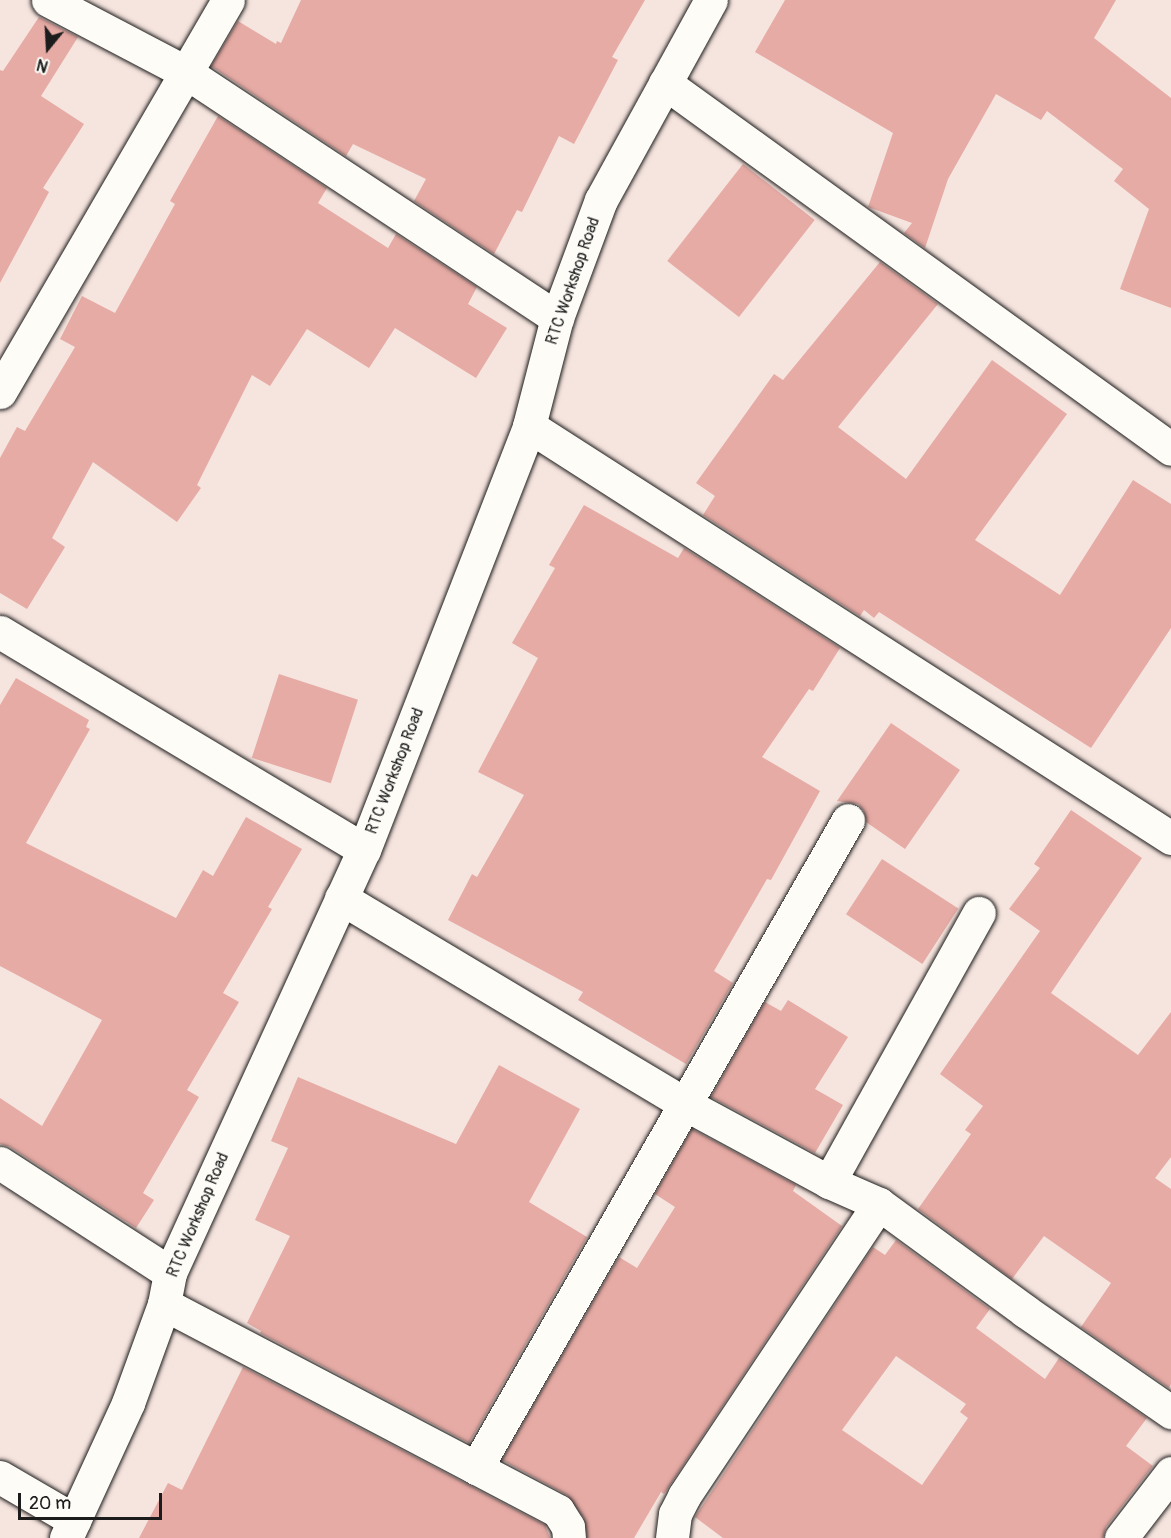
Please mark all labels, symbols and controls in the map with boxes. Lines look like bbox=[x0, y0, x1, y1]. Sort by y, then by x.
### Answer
north arrow bbox=[18, 18, 78, 78]
text: N bbox=[34, 54, 51, 76]
street label: RTC Workshop Road bbox=[542, 215, 604, 347]
street label: RTC Workshop Road bbox=[362, 705, 428, 837]
street label: RTC Workshop Road bbox=[163, 1150, 233, 1280]
scale bar bbox=[21, 1481, 165, 1519]
text: 20 m bbox=[29, 1492, 71, 1515]

